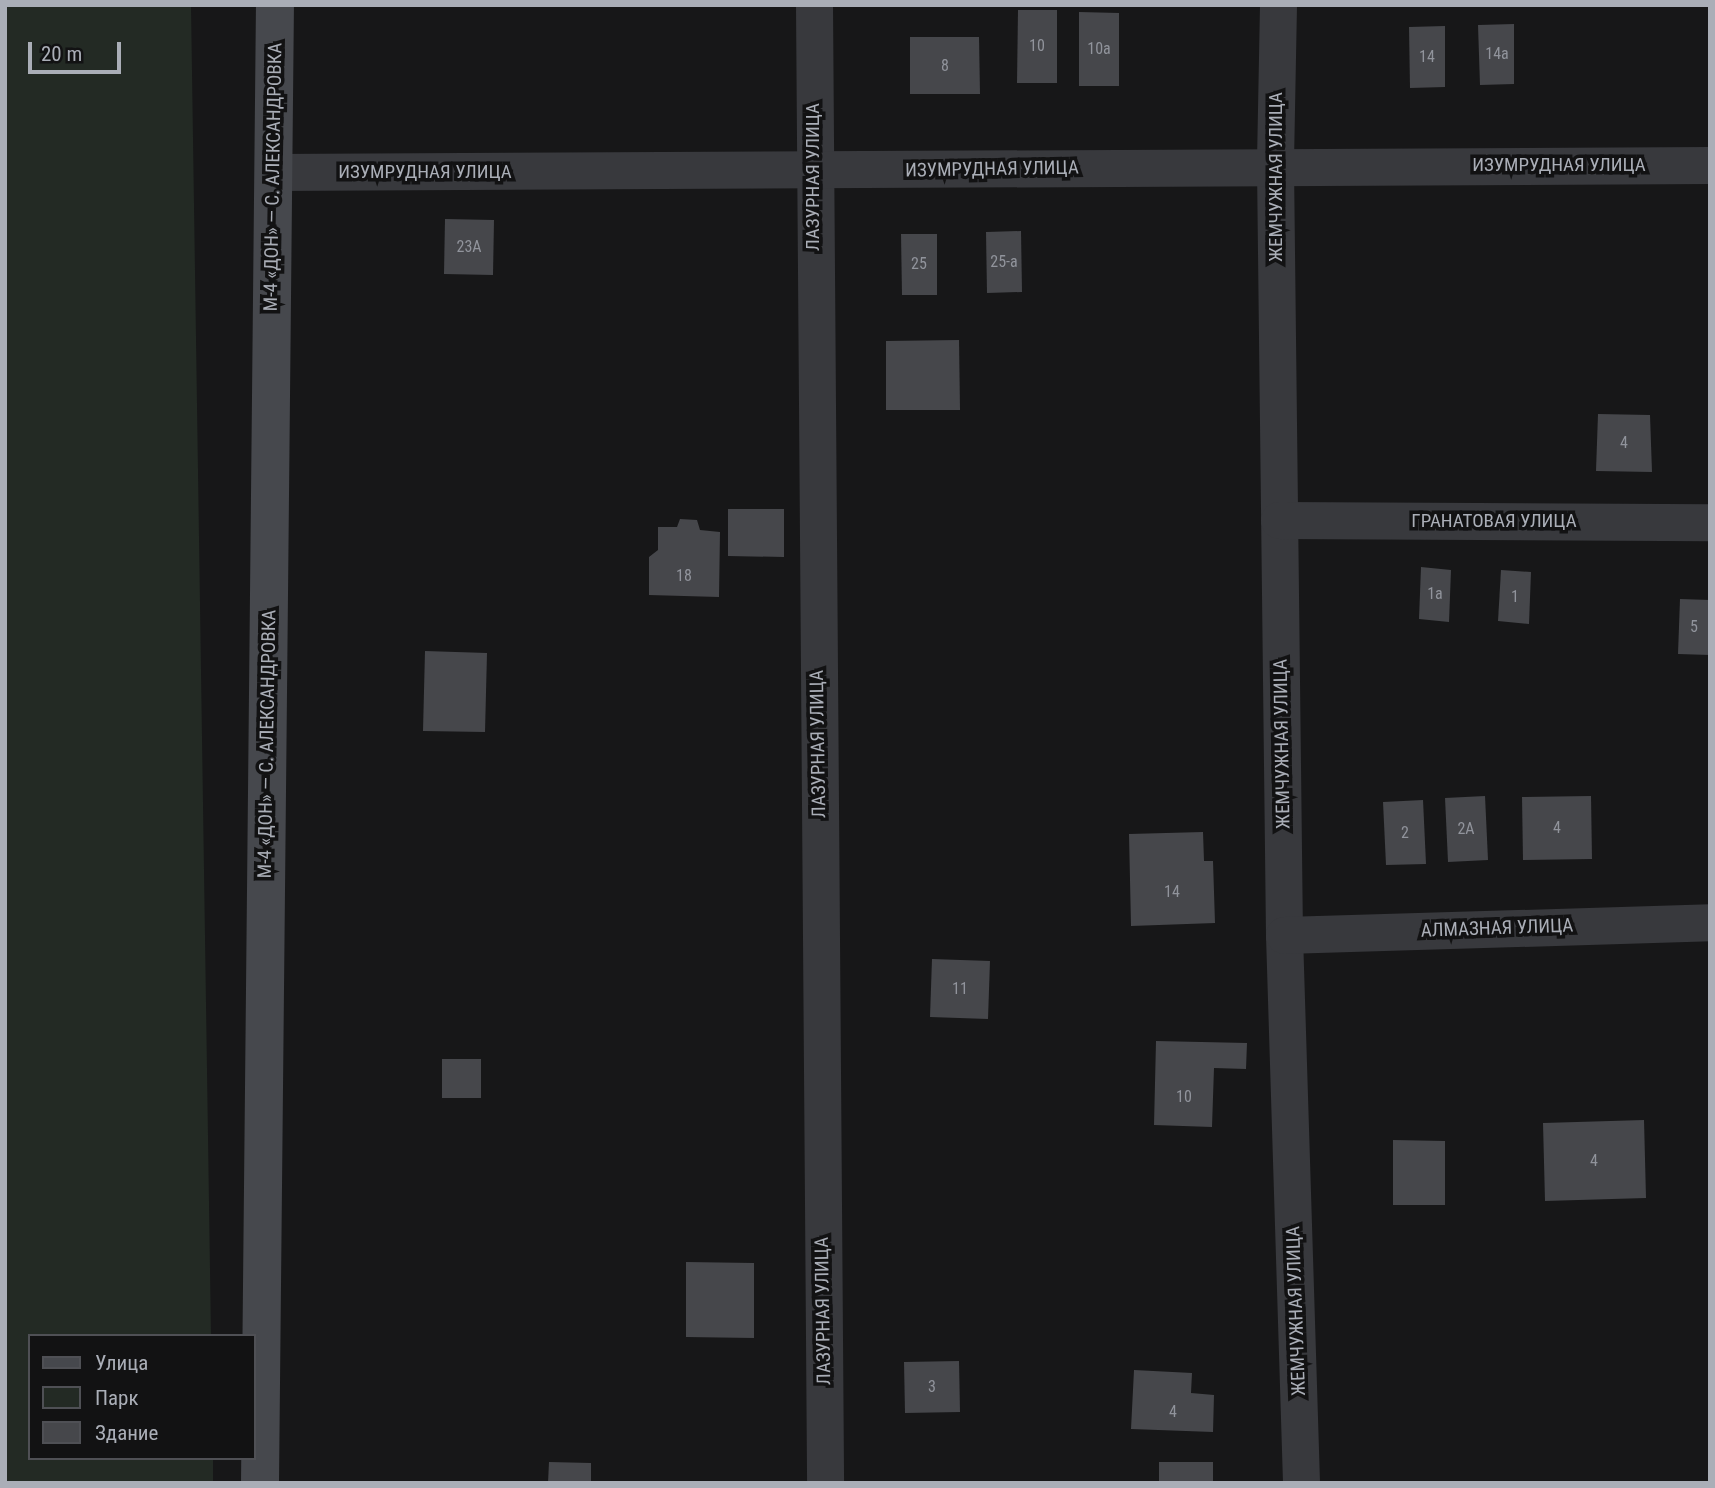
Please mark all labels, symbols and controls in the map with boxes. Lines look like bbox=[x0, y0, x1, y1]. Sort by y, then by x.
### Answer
scale bar bbox=[32, 28, 124, 72]
house number: 10 bbox=[1029, 36, 1045, 56]
house number: 10а bbox=[1087, 39, 1111, 59]
text: 20 m bbox=[41, 42, 82, 66]
street label: М-4 «ДОН» — С. АЛЕКСАНДРОВКА bbox=[259, 42, 287, 312]
house number: 14а bbox=[1485, 44, 1509, 64]
house number: 14 bbox=[1419, 47, 1435, 67]
house number: 8 bbox=[941, 56, 949, 76]
street label: ЖЕМЧУЖНАЯ УЛИЦА bbox=[1265, 92, 1287, 262]
street label: ЛАЗУРНАЯ УЛИЦА bbox=[802, 103, 824, 251]
street label: ИЗУМРУДНАЯ УЛИЦА bbox=[1472, 154, 1646, 176]
street label: ИЗУМРУДНАЯ УЛИЦА bbox=[905, 156, 1079, 182]
street label: ИЗУМРУДНАЯ УЛИЦА bbox=[338, 161, 512, 183]
house number: 23А bbox=[456, 237, 482, 257]
house number: 25-а bbox=[990, 252, 1018, 272]
house number: 25 bbox=[911, 254, 927, 274]
house number: 4 bbox=[1620, 433, 1628, 453]
street label: ГРАНАТОВАЯ УЛИЦА bbox=[1411, 510, 1577, 532]
house number: 18 bbox=[676, 566, 692, 586]
house number: 1а bbox=[1427, 584, 1443, 604]
house number: 1 bbox=[1511, 587, 1519, 607]
street label: М-4 «ДОН» — С. АЛЕКСАНДРОВКА bbox=[253, 609, 281, 879]
house number: 5 bbox=[1690, 617, 1698, 637]
street label: ЖЕМЧУЖНАЯ УЛИЦА bbox=[1269, 659, 1295, 829]
street label: ЛАЗУРНАЯ УЛИЦА bbox=[805, 670, 831, 818]
house number: 4 bbox=[1553, 818, 1561, 838]
house number: 2А bbox=[1457, 819, 1475, 839]
house number: 2 bbox=[1401, 823, 1409, 843]
house number: 14 bbox=[1164, 882, 1180, 902]
street label: АЛМАЗНАЯ УЛИЦА bbox=[1420, 914, 1574, 942]
house number: 11 bbox=[952, 979, 968, 999]
house number: 10 bbox=[1176, 1087, 1192, 1107]
house number: 4 bbox=[1590, 1151, 1598, 1171]
street label: ЖЕМЧУЖНАЯ УЛИЦА bbox=[1282, 1226, 1310, 1396]
street label: ЛАЗУРНАЯ УЛИЦА bbox=[810, 1237, 836, 1385]
legend bbox=[28, 1334, 256, 1460]
text: Улица bbox=[95, 1351, 148, 1375]
house number: 3 bbox=[928, 1377, 936, 1397]
text: Парк bbox=[95, 1386, 139, 1410]
house number: 4 bbox=[1169, 1402, 1177, 1422]
text: Здание bbox=[95, 1421, 158, 1445]

